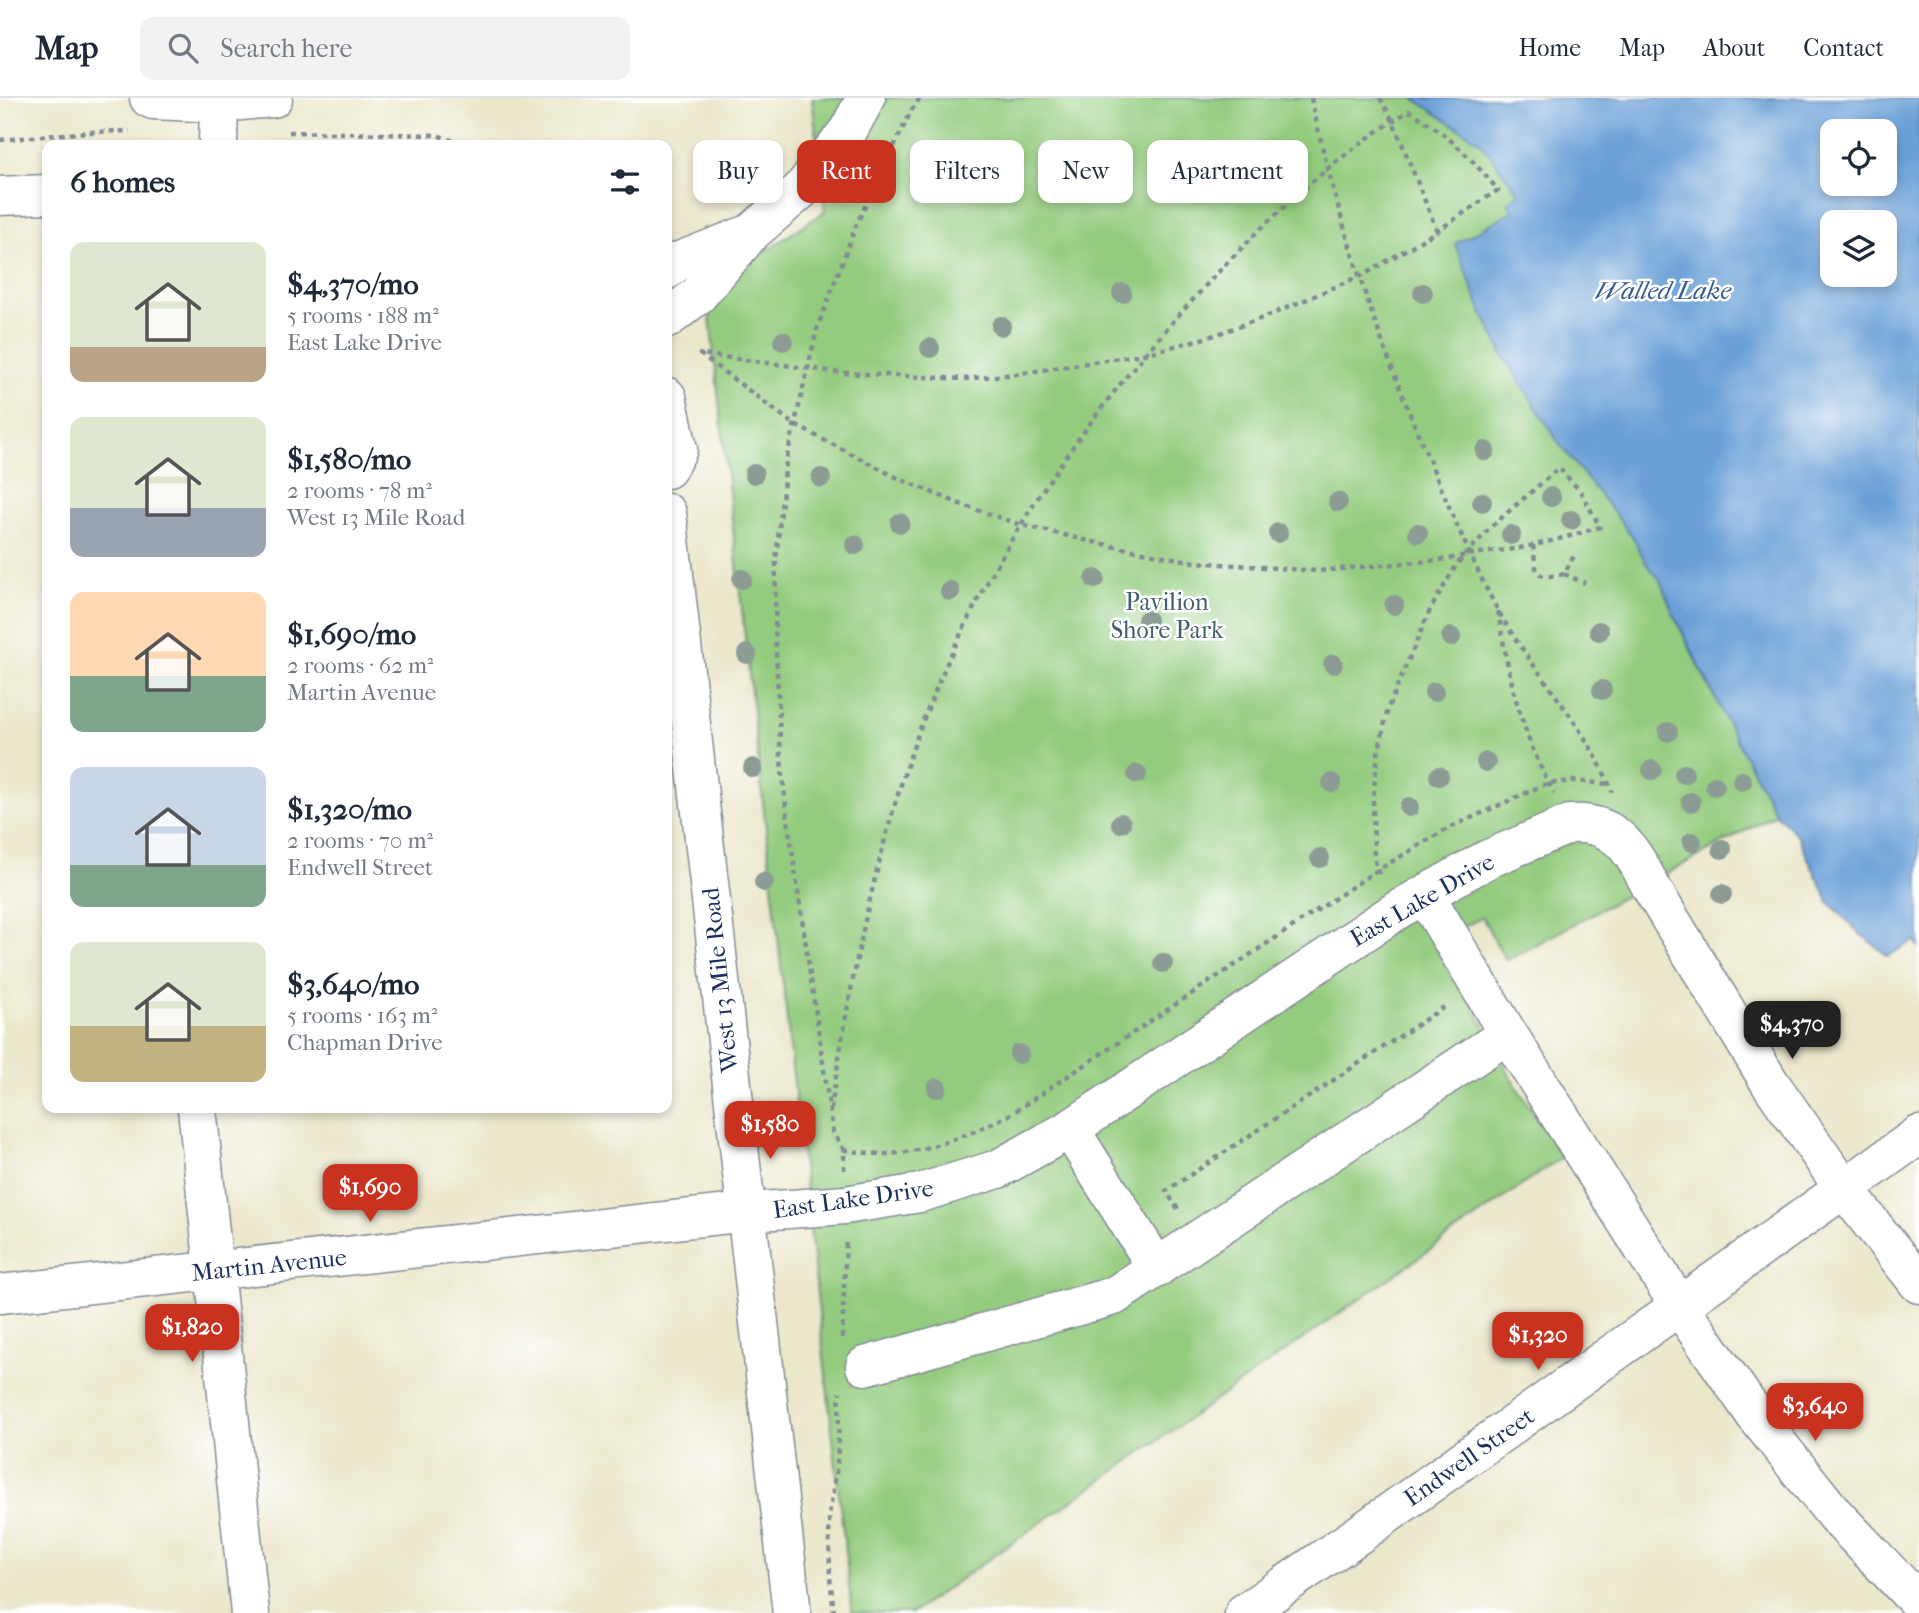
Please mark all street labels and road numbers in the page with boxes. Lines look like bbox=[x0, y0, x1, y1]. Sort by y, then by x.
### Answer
street label: East Lake Drive bbox=[1345, 847, 1499, 953]
street label: West 13 Mile Road bbox=[696, 885, 744, 1075]
street label: East Lake Drive bbox=[771, 1174, 935, 1224]
street label: Martin Avenue bbox=[190, 1243, 348, 1287]
street label: Endwell Street bbox=[1399, 1402, 1540, 1512]

